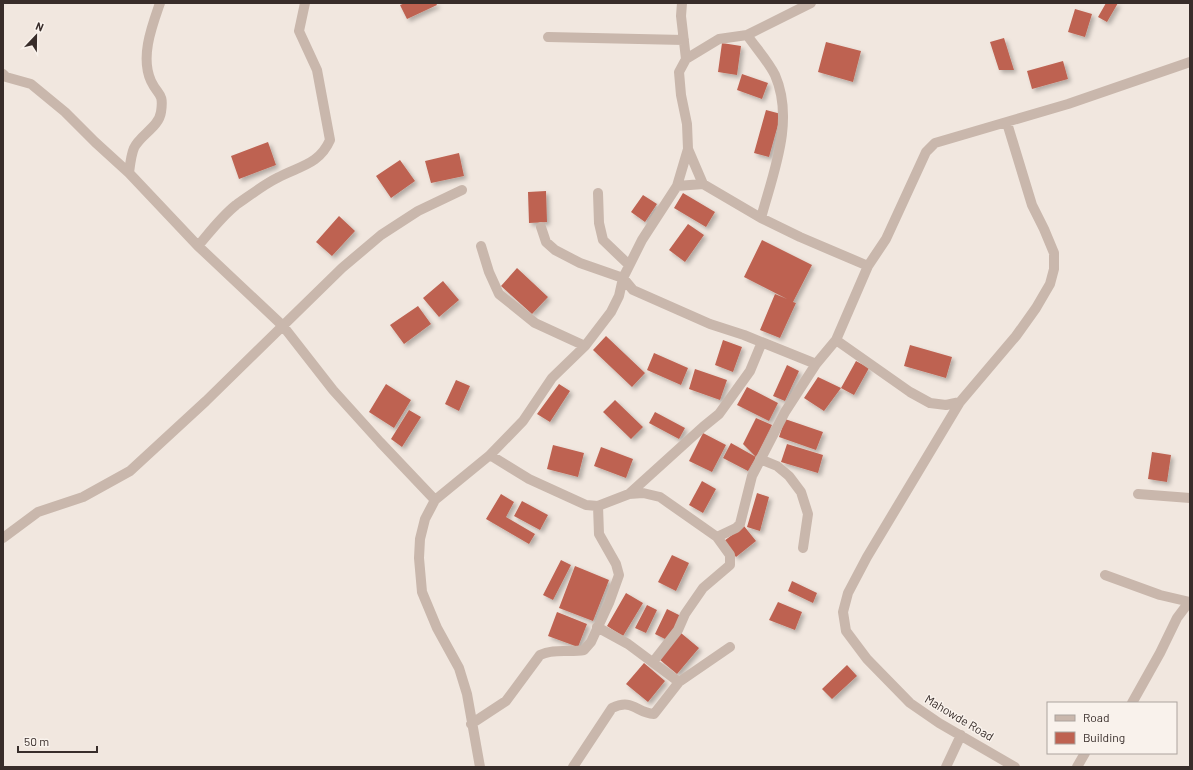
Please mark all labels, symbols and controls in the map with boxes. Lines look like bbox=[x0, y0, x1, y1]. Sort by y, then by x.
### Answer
north arrow bbox=[16, 16, 56, 56]
text: N bbox=[34, 19, 46, 34]
street label: Mahowde Road bbox=[923, 691, 996, 743]
legend bbox=[1047, 702, 1177, 754]
text: Road bbox=[1083, 710, 1110, 724]
scale bar bbox=[18, 728, 97, 754]
text: Building bbox=[1083, 730, 1125, 744]
text: 50 m bbox=[24, 734, 49, 748]

